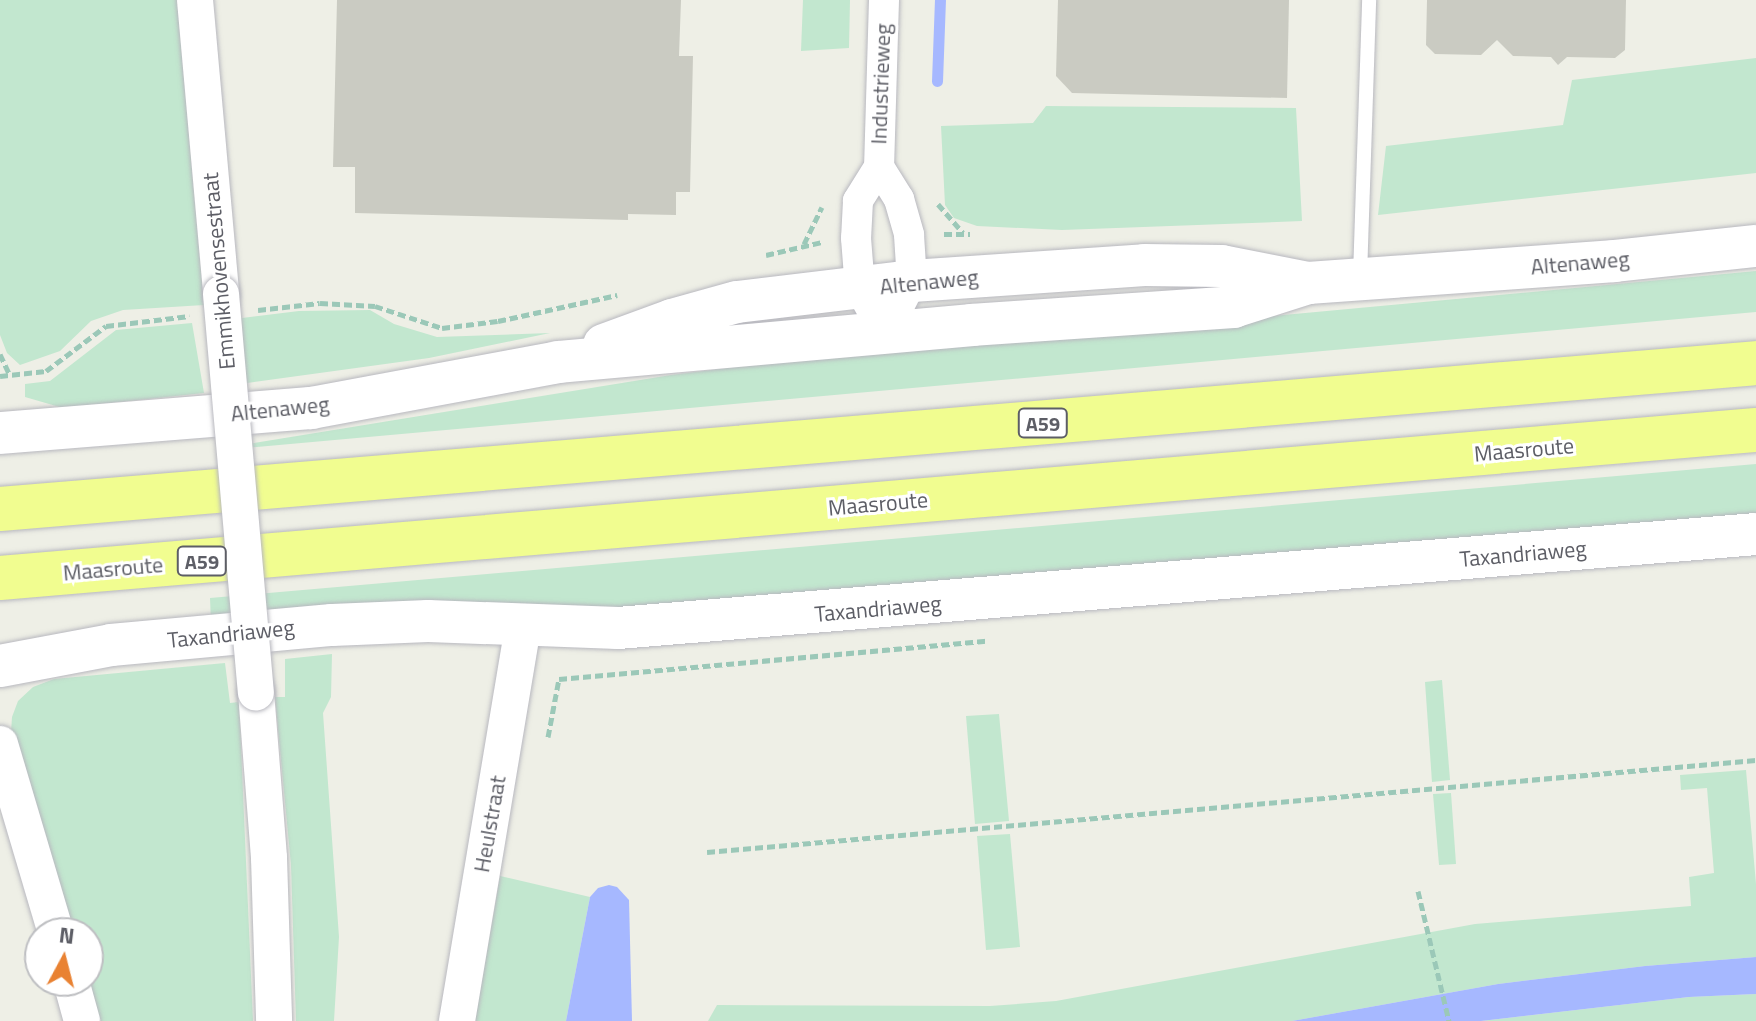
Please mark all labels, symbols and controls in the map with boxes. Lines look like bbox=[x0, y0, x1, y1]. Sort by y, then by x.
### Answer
street label: Industrieweg bbox=[866, 23, 896, 145]
street label: Emmikhovensestraat bbox=[197, 171, 241, 371]
street label: Altenaweg bbox=[1530, 246, 1630, 280]
street label: Altenaweg bbox=[878, 264, 980, 300]
street label: Altenaweg bbox=[229, 391, 331, 427]
road number: A59 bbox=[1017, 407, 1069, 439]
street label: Maasroute bbox=[1473, 432, 1575, 468]
street label: Maasroute bbox=[827, 486, 929, 522]
street label: Taxandriaweg bbox=[1458, 535, 1588, 573]
road number: A59 bbox=[176, 545, 228, 577]
street label: Maasroute bbox=[62, 551, 164, 587]
street label: Taxandriaweg bbox=[813, 590, 943, 628]
street label: Taxandriaweg bbox=[166, 614, 296, 654]
street label: Heulstraat bbox=[468, 773, 512, 875]
north arrow bbox=[24, 917, 104, 997]
text: N bbox=[57, 917, 76, 953]

